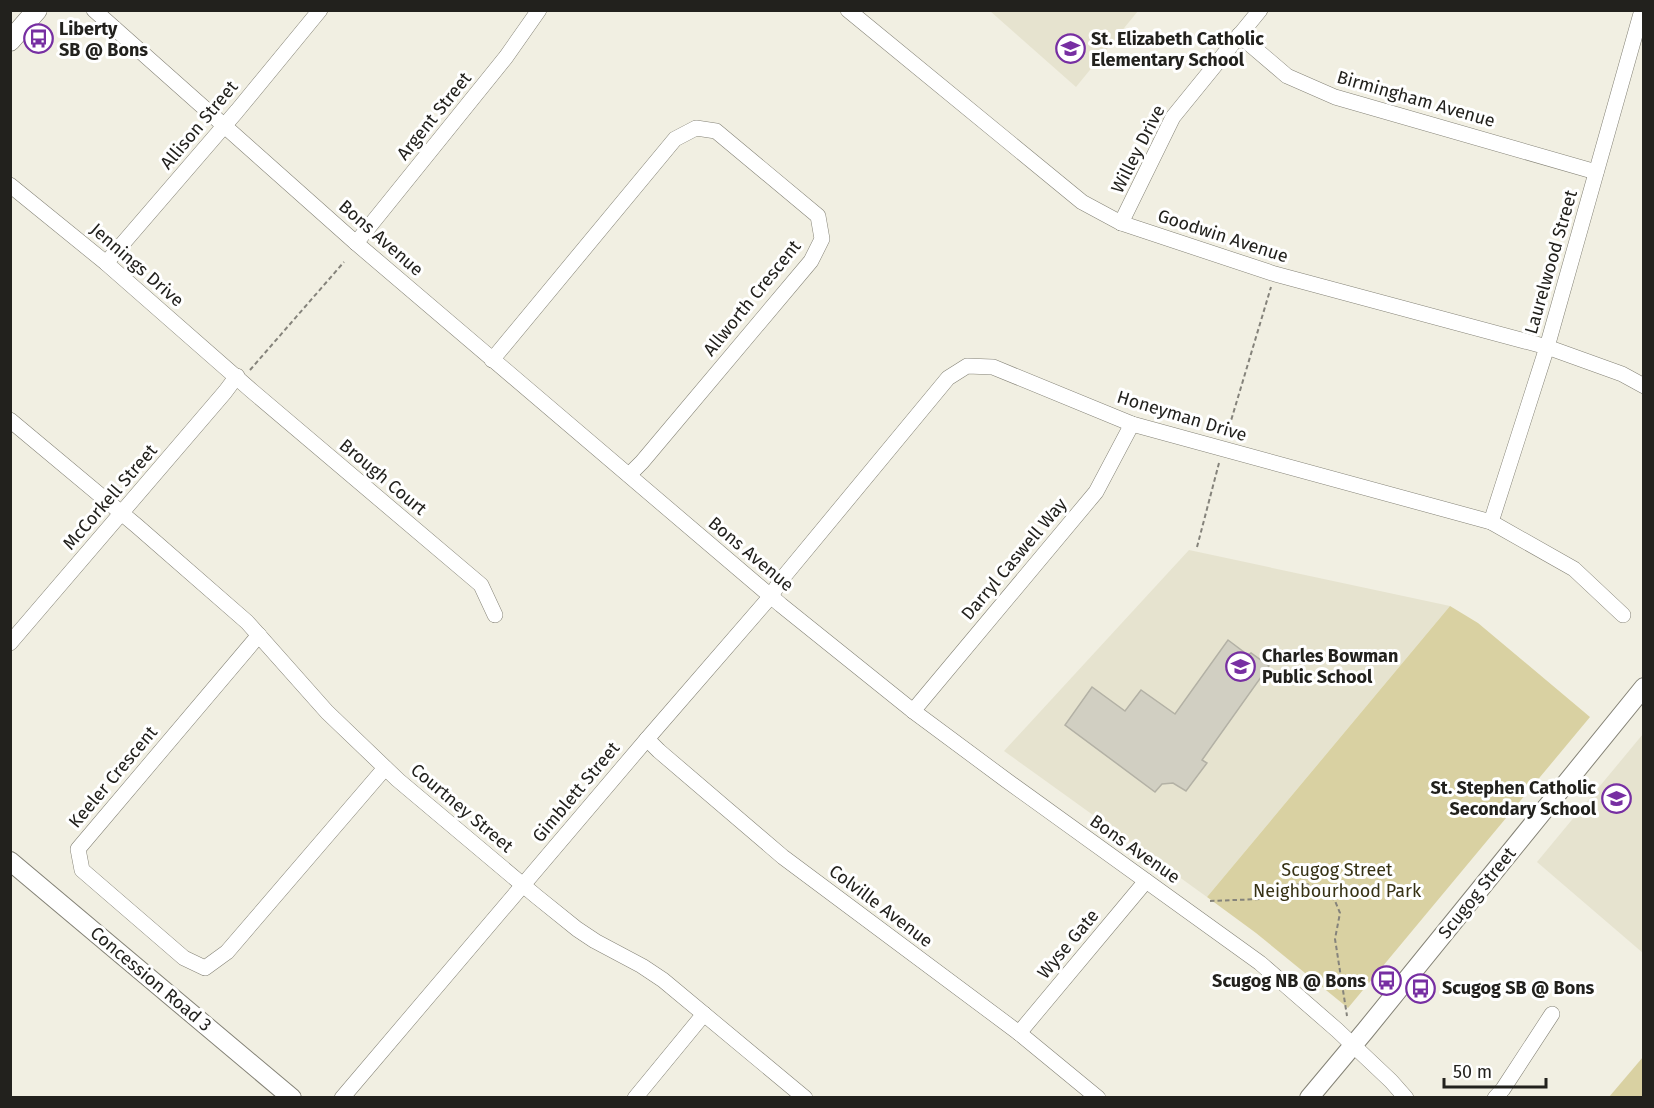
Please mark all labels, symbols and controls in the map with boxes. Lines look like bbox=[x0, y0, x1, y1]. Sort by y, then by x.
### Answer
place label: Liberty SB @ Bons bbox=[59, 18, 148, 61]
bus stop icon: Liberty SB @ Bons bbox=[22, 23, 54, 55]
place label: St. Elizabeth Catholic Elementary School bbox=[1091, 28, 1264, 71]
school or university icon: St. Elizabeth Catholic Elementary School bbox=[1054, 33, 1086, 65]
street label: Birmingham Avenue bbox=[1334, 66, 1498, 132]
street label: Argent Street bbox=[392, 67, 476, 164]
street label: Allison Street bbox=[156, 76, 243, 174]
street label: Willey Drive bbox=[1106, 101, 1170, 197]
street label: Laurelwood Street bbox=[1520, 187, 1582, 337]
street label: Bons Avenue bbox=[334, 195, 428, 281]
street label: Goodwin Avenue bbox=[1155, 204, 1291, 268]
street label: Jennings Drive bbox=[86, 218, 188, 312]
street label: Allworth Crescent bbox=[699, 235, 806, 360]
street label: Honeyman Drive bbox=[1114, 386, 1250, 446]
street label: Brough Court bbox=[335, 434, 432, 520]
street label: McCorkell Street bbox=[58, 439, 162, 554]
street label: Darryl Caswell Way bbox=[957, 493, 1072, 624]
street label: Bons Avenue bbox=[704, 512, 798, 596]
place label: Charles Bowman Public School bbox=[1262, 645, 1398, 688]
school or university icon: Charles Bowman Public School bbox=[1225, 650, 1257, 682]
street label: Keeler Crescent bbox=[64, 721, 162, 832]
street label: Gimblett Street bbox=[528, 737, 625, 847]
street label: Courtney Street bbox=[406, 759, 518, 858]
place label: St. Stephen Catholic Secondary School bbox=[1431, 777, 1597, 820]
school or university icon: St. Stephen Catholic Secondary School bbox=[1601, 782, 1633, 814]
street label: Bons Avenue bbox=[1086, 810, 1184, 888]
street label: Scugog Street bbox=[1433, 842, 1521, 943]
park label: Scugog Street Neighbourhood Park bbox=[1253, 859, 1422, 902]
street label: Colville Avenue bbox=[825, 860, 937, 952]
street label: Wyse Gate bbox=[1033, 905, 1103, 983]
street label: Concession Road 3 bbox=[86, 922, 216, 1036]
bus stop icon: Scugog NB @ Bons bbox=[1371, 965, 1403, 997]
place label: Scugog NB @ Bons bbox=[1212, 970, 1366, 992]
bus stop icon: Scugog SB @ Bons bbox=[1405, 972, 1437, 1004]
place label: Scugog SB @ Bons bbox=[1442, 977, 1595, 999]
scale bar bbox=[1444, 1051, 1546, 1089]
text: 50 m bbox=[1453, 1061, 1492, 1083]

